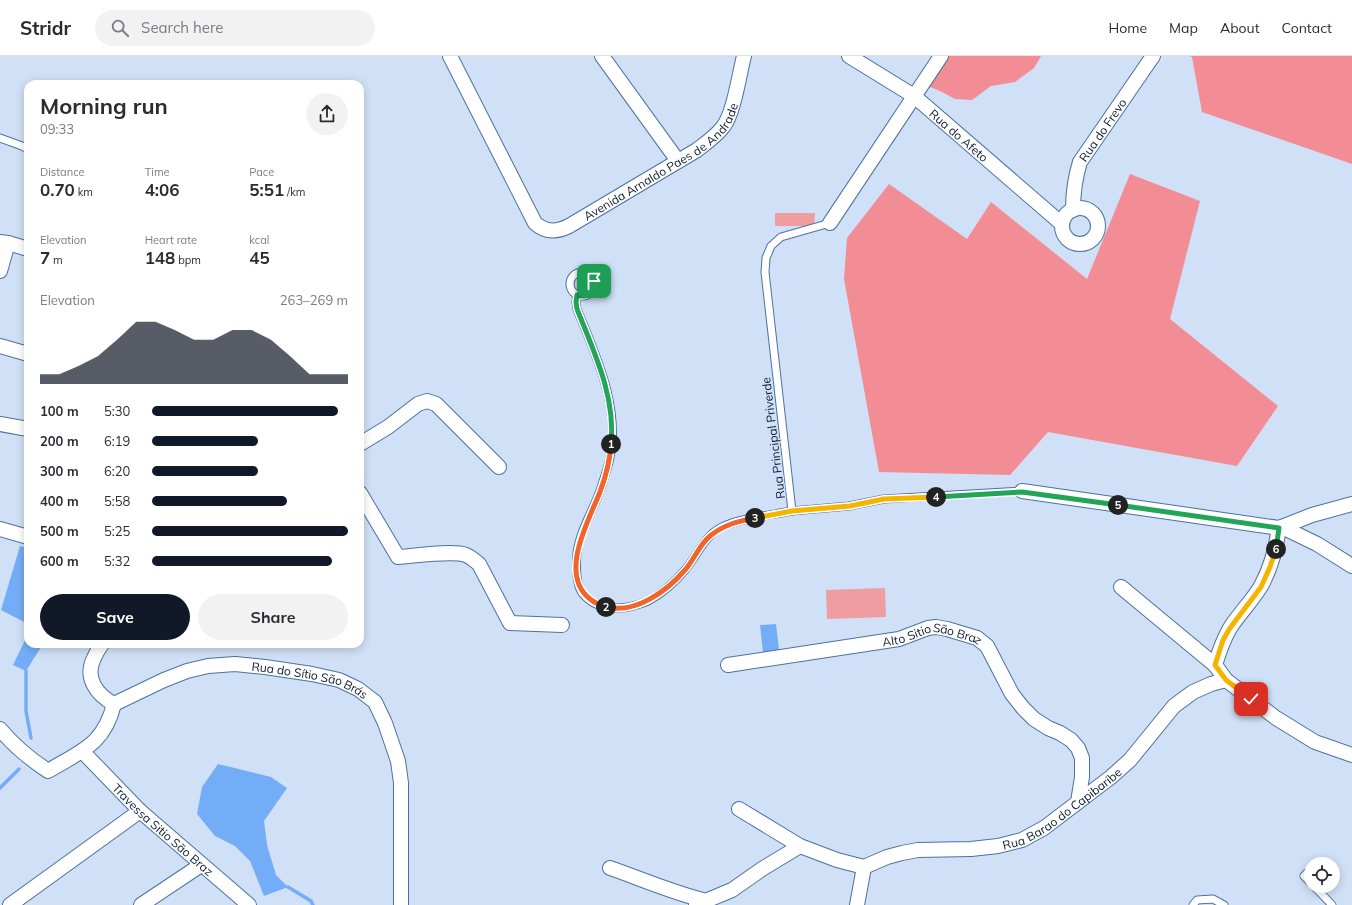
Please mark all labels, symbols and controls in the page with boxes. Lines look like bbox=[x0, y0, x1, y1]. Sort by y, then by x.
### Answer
search box bbox=[95, 10, 375, 46]
text: Stridr bbox=[20, 16, 71, 40]
icon: search bbox=[109, 17, 131, 39]
text: Search here bbox=[141, 18, 224, 37]
text: Home bbox=[1108, 19, 1147, 37]
text: Map bbox=[1169, 19, 1198, 37]
text: About bbox=[1220, 19, 1260, 37]
text: Contact bbox=[1282, 19, 1332, 37]
text: Morning run bbox=[40, 92, 168, 120]
button: share bbox=[306, 93, 348, 135]
street label: Rua do Frevo bbox=[1075, 95, 1129, 164]
street label: Avenida Arnaldo Paes de Andrade bbox=[581, 101, 740, 223]
street label: Rua do Afeto bbox=[927, 106, 992, 165]
text: 09:33 bbox=[40, 121, 74, 137]
text: Distance bbox=[40, 165, 84, 179]
text: Time bbox=[145, 165, 170, 179]
text: Pace bbox=[249, 165, 274, 179]
text: 0.70 bbox=[40, 179, 75, 200]
text: 4:06 bbox=[145, 179, 179, 200]
text: 5:51 bbox=[249, 179, 284, 200]
text: km bbox=[75, 185, 93, 199]
text: /km bbox=[284, 185, 305, 199]
text: Elevation bbox=[40, 233, 87, 247]
text: Heart rate bbox=[145, 233, 197, 247]
text: kcal bbox=[249, 233, 269, 247]
text: 7 bbox=[40, 247, 50, 268]
text: 148 bbox=[145, 247, 175, 268]
text: 45 bbox=[249, 247, 270, 268]
text: m bbox=[50, 253, 63, 267]
text: bpm bbox=[175, 253, 201, 267]
pin bbox=[577, 264, 611, 298]
icon: arrive bbox=[583, 270, 605, 292]
text: Elevation bbox=[40, 292, 95, 308]
text: 263–269 m bbox=[280, 292, 348, 308]
street label: Rua Principal Priverde bbox=[758, 376, 788, 500]
text: 100 m bbox=[40, 403, 79, 419]
text: 5:30 bbox=[104, 403, 130, 419]
text: 200 m bbox=[40, 433, 79, 449]
text: 6:19 bbox=[104, 433, 130, 449]
pin: 1 bbox=[601, 434, 621, 454]
text: 1 bbox=[608, 437, 614, 451]
text: 300 m bbox=[40, 463, 79, 479]
text: 6:20 bbox=[104, 463, 130, 479]
pin: 4 bbox=[926, 487, 946, 507]
text: 4 bbox=[933, 490, 939, 504]
text: 400 m bbox=[40, 493, 79, 509]
text: 5:58 bbox=[104, 493, 130, 509]
pin: 5 bbox=[1108, 495, 1128, 515]
text: 5 bbox=[1115, 498, 1121, 512]
pin: 3 bbox=[745, 508, 765, 528]
text: 3 bbox=[752, 511, 758, 525]
text: 500 m bbox=[40, 523, 79, 539]
text: 5:25 bbox=[104, 523, 130, 539]
pin: 6 bbox=[1266, 539, 1286, 559]
text: 6 bbox=[1273, 542, 1279, 556]
text: 600 m bbox=[40, 553, 79, 569]
text: 5:32 bbox=[104, 553, 130, 569]
button: Save bbox=[40, 594, 190, 640]
button: Share bbox=[198, 594, 348, 640]
pin: 2 bbox=[596, 597, 616, 617]
text: 2 bbox=[603, 600, 609, 614]
text: Alto Sitio São Braz bbox=[881, 619, 986, 649]
street label: Alto Sitio São Braz bbox=[879, 636, 983, 652]
street label: Rua do Sítio São Brás bbox=[251, 658, 371, 702]
pin bbox=[1234, 682, 1268, 716]
icon: check bbox=[1240, 688, 1262, 710]
street label: Rua Barao do Capibaribe bbox=[1001, 764, 1124, 852]
street label: Travessa Sitio São Braz bbox=[110, 780, 217, 879]
map controls bbox=[1304, 857, 1340, 893]
button: locate bbox=[1304, 857, 1340, 893]

